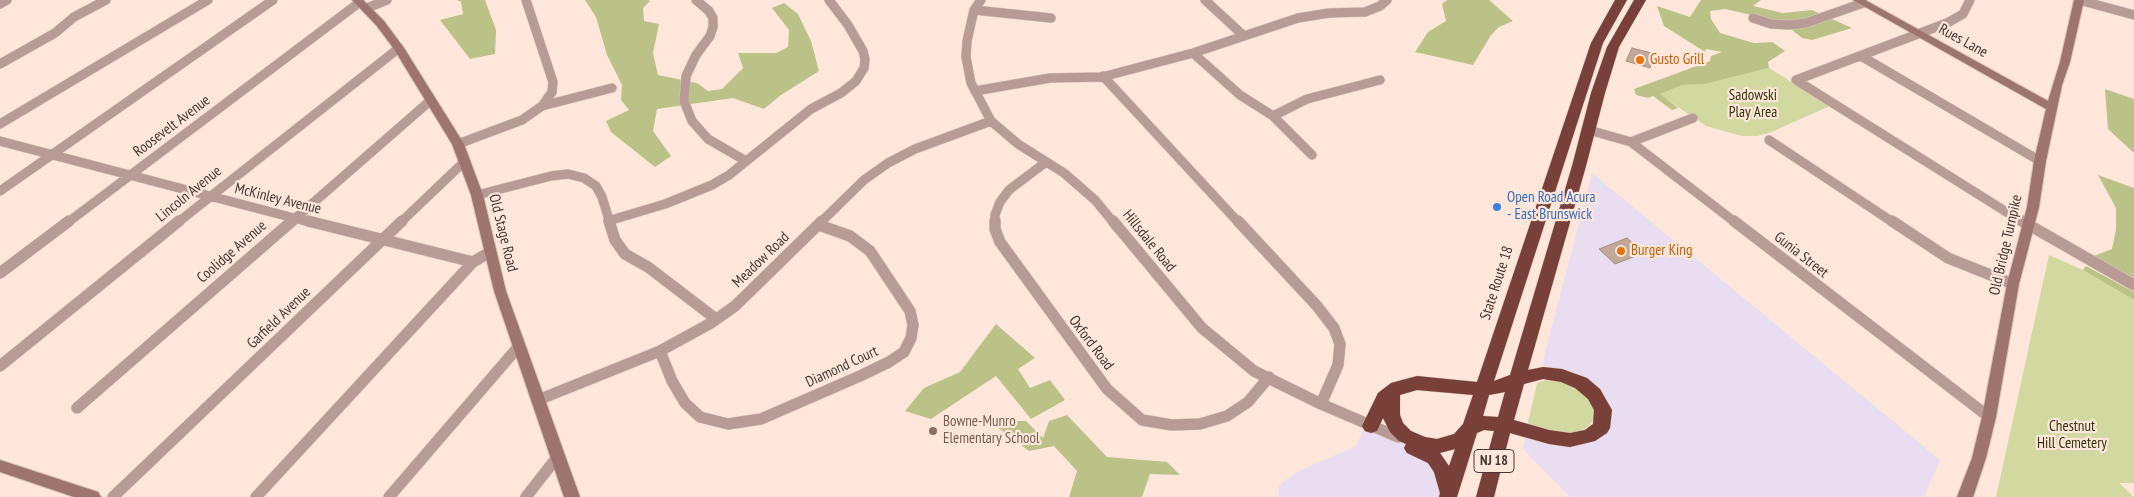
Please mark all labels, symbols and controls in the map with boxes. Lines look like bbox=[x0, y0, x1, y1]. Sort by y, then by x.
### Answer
street label: Rues Lane bbox=[1935, 20, 1991, 62]
place label: Gusto Grill bbox=[1650, 51, 1704, 69]
marker: Gusto Grill bbox=[1634, 54, 1646, 66]
park label: Sadowski Play Area bbox=[1729, 87, 1777, 122]
street label: Roosevelt Avenue bbox=[130, 91, 214, 161]
street label: Lincoln Avenue bbox=[153, 162, 225, 226]
street label: McKinley Avenue bbox=[233, 180, 323, 218]
place label: Open Road Acura - East Brunswick bbox=[1507, 189, 1595, 224]
street label: Old Stage Road bbox=[485, 192, 521, 274]
street label: Old Bridge Turnpike bbox=[1986, 193, 2026, 297]
marker: Open Road Acura - East Brunswick bbox=[1491, 201, 1503, 213]
street label: Hillsdale Road bbox=[1119, 206, 1179, 276]
street label: Coolidge Avenue bbox=[193, 217, 271, 287]
street label: Meadow Road bbox=[729, 228, 793, 292]
street label: Gunia Street bbox=[1770, 228, 1832, 282]
place label: Burger King bbox=[1631, 242, 1692, 260]
street label: State Route 18 bbox=[1477, 244, 1517, 322]
marker: Burger King bbox=[1615, 245, 1627, 257]
street label: Garfield Avenue bbox=[243, 283, 315, 353]
street label: Oxford Road bbox=[1065, 312, 1117, 374]
street label: Diamond Court bbox=[803, 342, 881, 392]
place label: Bowne-Munro Elementary School bbox=[943, 413, 1040, 448]
park label: Chestnut Hill Cemetery bbox=[2037, 418, 2107, 453]
marker: Bowne-Munro Elementary School bbox=[927, 425, 939, 437]
road number: NJ 18 bbox=[1474, 450, 1514, 472]

